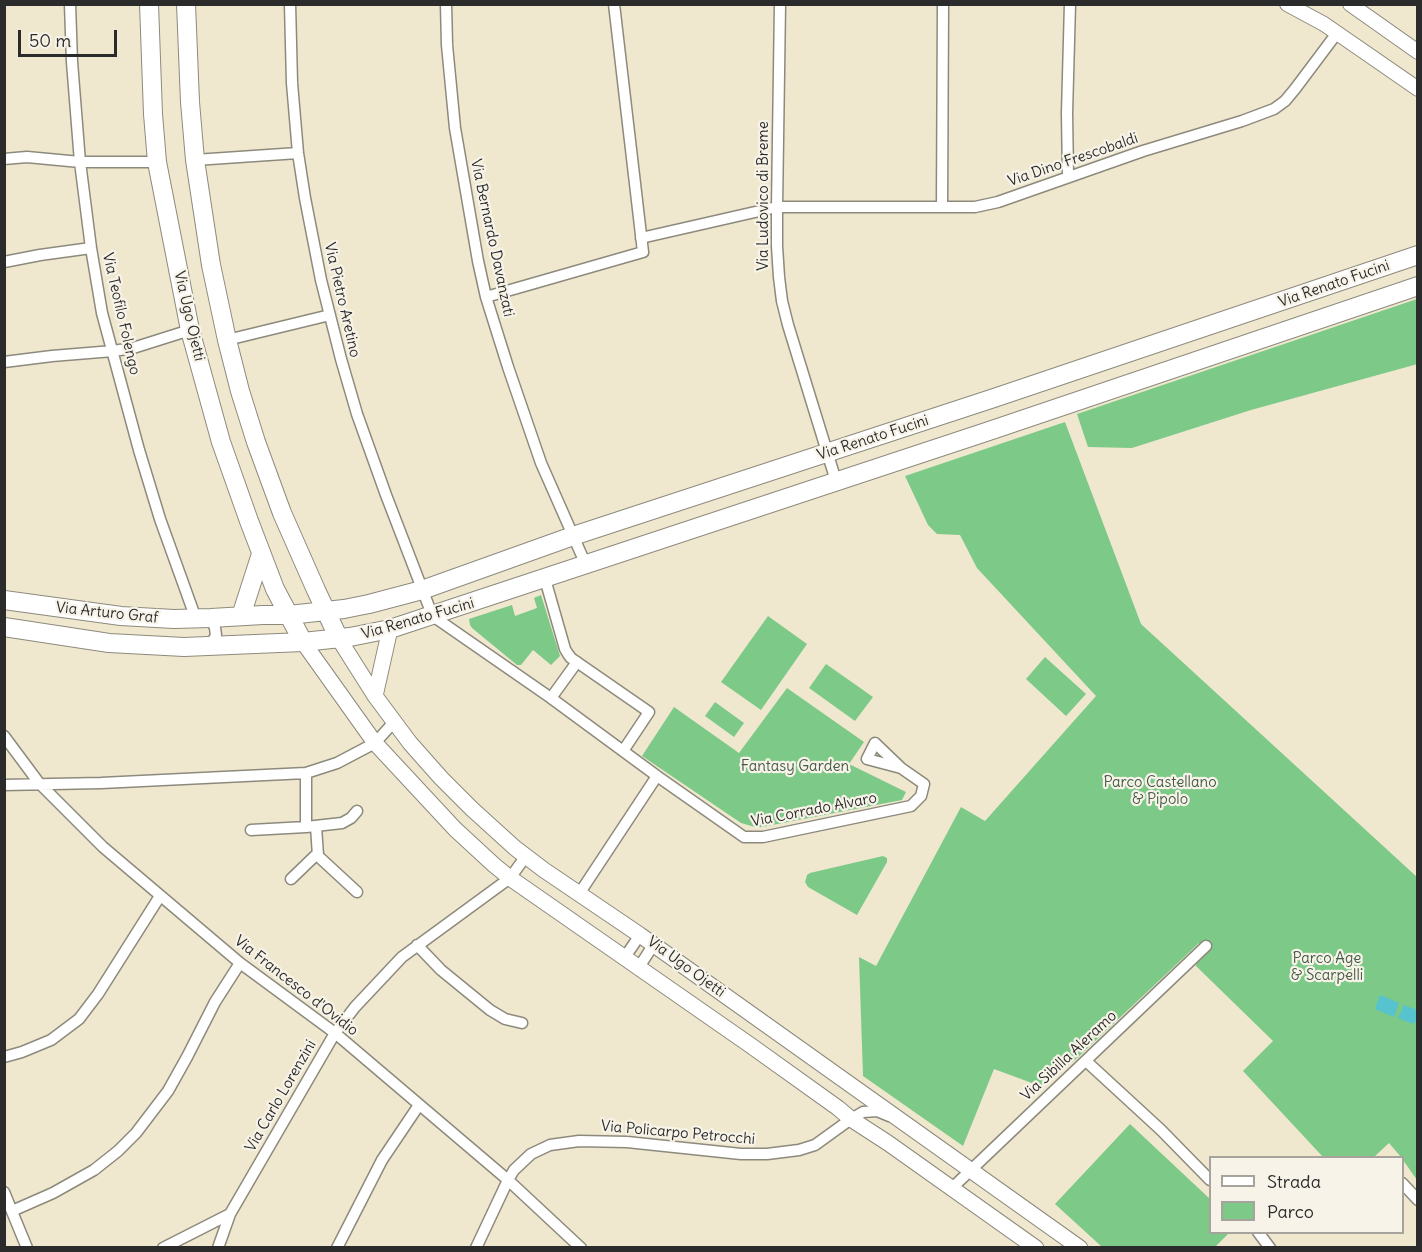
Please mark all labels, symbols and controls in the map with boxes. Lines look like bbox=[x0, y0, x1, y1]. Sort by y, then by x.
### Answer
scale bar bbox=[21, 18, 120, 56]
text: 50 m bbox=[29, 29, 71, 52]
street label: Via Ludovico di Breme bbox=[755, 121, 773, 271]
street label: Via Dino Frescobaldi bbox=[1006, 129, 1140, 191]
street label: Via Bernardo Davanzati bbox=[466, 158, 518, 318]
street label: Via Pietro Aretino bbox=[320, 241, 364, 359]
street label: Via Teofilo Folengo bbox=[98, 251, 144, 377]
street label: Via Renato Fucini bbox=[1276, 257, 1392, 311]
street label: Via Ugo Ojetti bbox=[170, 269, 208, 363]
street label: Via Renato Fucini bbox=[815, 411, 931, 465]
street label: Via Renato Fucini bbox=[360, 594, 476, 644]
street label: Via Arturo Graf bbox=[55, 599, 159, 627]
park label: Fantasy Garden bbox=[741, 758, 849, 776]
park label: Parco Castellano & Pipolo bbox=[1103, 774, 1217, 809]
street label: Via Corrado Alvaro bbox=[750, 789, 878, 831]
street label: Via Francesco d'Ovidio bbox=[230, 932, 362, 1040]
street label: Via Ugo Ojetti bbox=[644, 933, 728, 1001]
park label: Parco Age & Scarpelli bbox=[1291, 950, 1363, 985]
street label: Via Sibilla Aleramo bbox=[1017, 1007, 1121, 1105]
street label: Via Carlo Lorenzini bbox=[242, 1037, 320, 1155]
street label: Via Policarpo Petrocchi bbox=[600, 1117, 756, 1149]
legend bbox=[1209, 1156, 1404, 1234]
text: Strada bbox=[1267, 1170, 1321, 1193]
text: Parco bbox=[1267, 1200, 1314, 1223]

